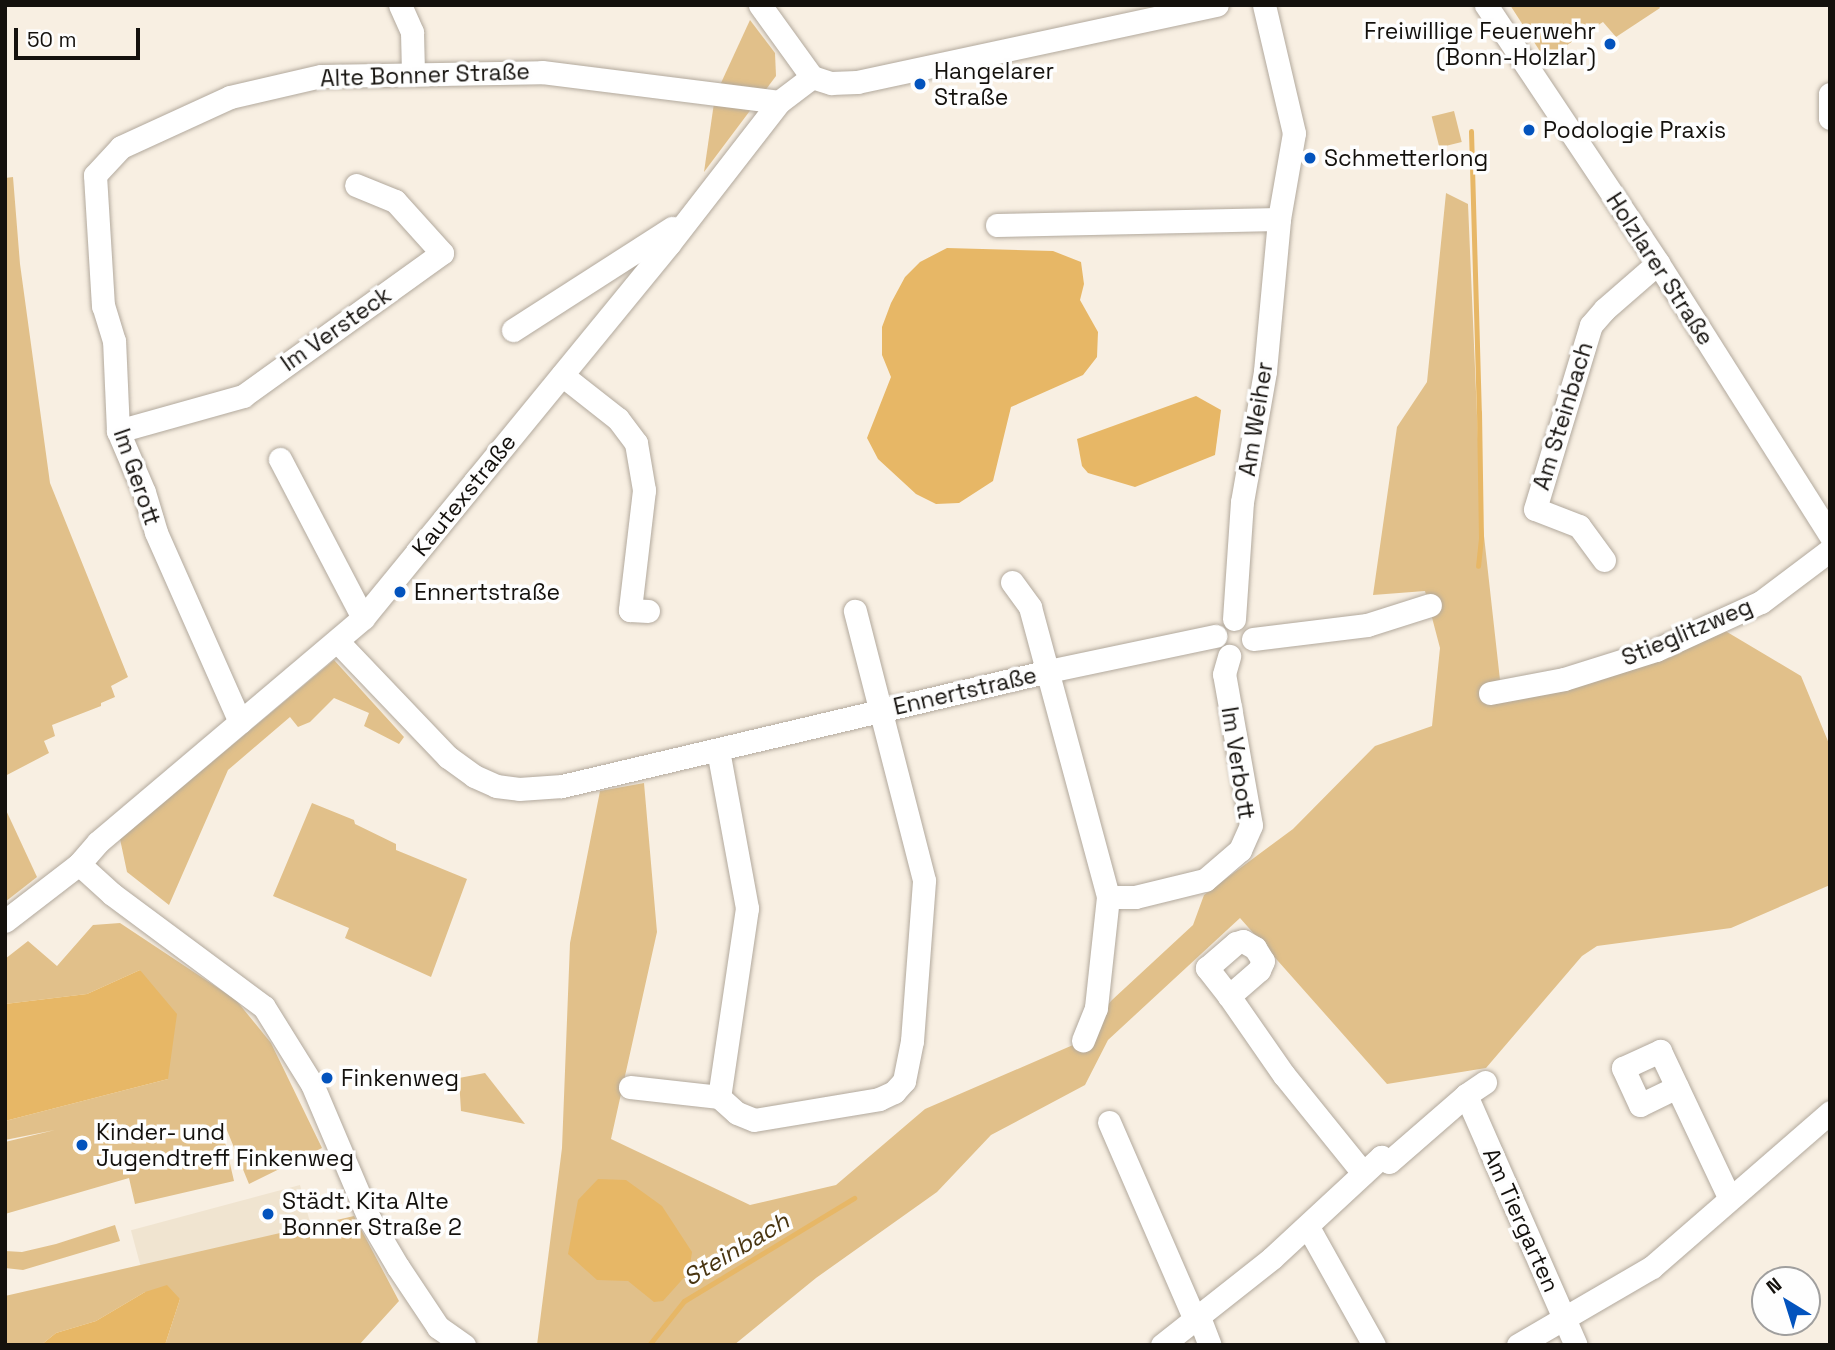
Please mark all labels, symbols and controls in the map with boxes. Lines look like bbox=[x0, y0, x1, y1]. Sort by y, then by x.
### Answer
scale bar bbox=[18, 14, 144, 58]
place label: Freiwillige Feuerwehr (Bonn-Holzlar) bbox=[1364, 17, 1596, 71]
text: 50 m bbox=[27, 26, 77, 53]
marker: Freiwillige Feuerwehr (Bonn-Holzlar) bbox=[1602, 36, 1618, 52]
place label: Hangelarer Straße bbox=[934, 57, 1054, 111]
street label: Alte Bonner Straße bbox=[320, 58, 530, 92]
marker: Hangelarer Straße bbox=[912, 76, 928, 92]
place label: Podologie Praxis bbox=[1543, 116, 1726, 144]
marker: Podologie Praxis bbox=[1521, 122, 1537, 138]
place label: Schmetterlong bbox=[1324, 144, 1488, 172]
marker: Schmetterlong bbox=[1302, 150, 1318, 166]
street label: Holzlarer Straße bbox=[1600, 187, 1720, 351]
street label: Im Versteck bbox=[275, 281, 397, 377]
street label: Am Steinbach bbox=[1527, 339, 1599, 493]
street label: Am Weiher bbox=[1233, 360, 1279, 478]
street label: Im Gerott bbox=[108, 425, 166, 529]
street label: Kautexstraße bbox=[406, 428, 522, 562]
place label: Ennertstraße bbox=[414, 578, 560, 606]
marker: Ennertstraße bbox=[392, 584, 408, 600]
street label: Stieglitzweg bbox=[1618, 592, 1756, 672]
street label: Ennertstraße bbox=[891, 661, 1039, 721]
street label: Im Verbott bbox=[1215, 705, 1261, 821]
place label: Finkenweg bbox=[341, 1064, 459, 1092]
marker: Finkenweg bbox=[319, 1070, 335, 1086]
place label: Kinder- und Jugendtreff Finkenweg bbox=[96, 1118, 354, 1172]
marker: Kinder- und Jugendtreff Finkenweg bbox=[74, 1137, 90, 1153]
street label: Am Tiergarten bbox=[1477, 1143, 1565, 1297]
place label: Städt. Kita Alte Bonner Straße 2 bbox=[282, 1187, 462, 1241]
marker: Städt. Kita Alte Bonner Straße 2 bbox=[260, 1206, 276, 1222]
water label: Steinbach bbox=[678, 1206, 794, 1292]
north arrow bbox=[1751, 1266, 1821, 1336]
text: N bbox=[1761, 1272, 1787, 1299]

